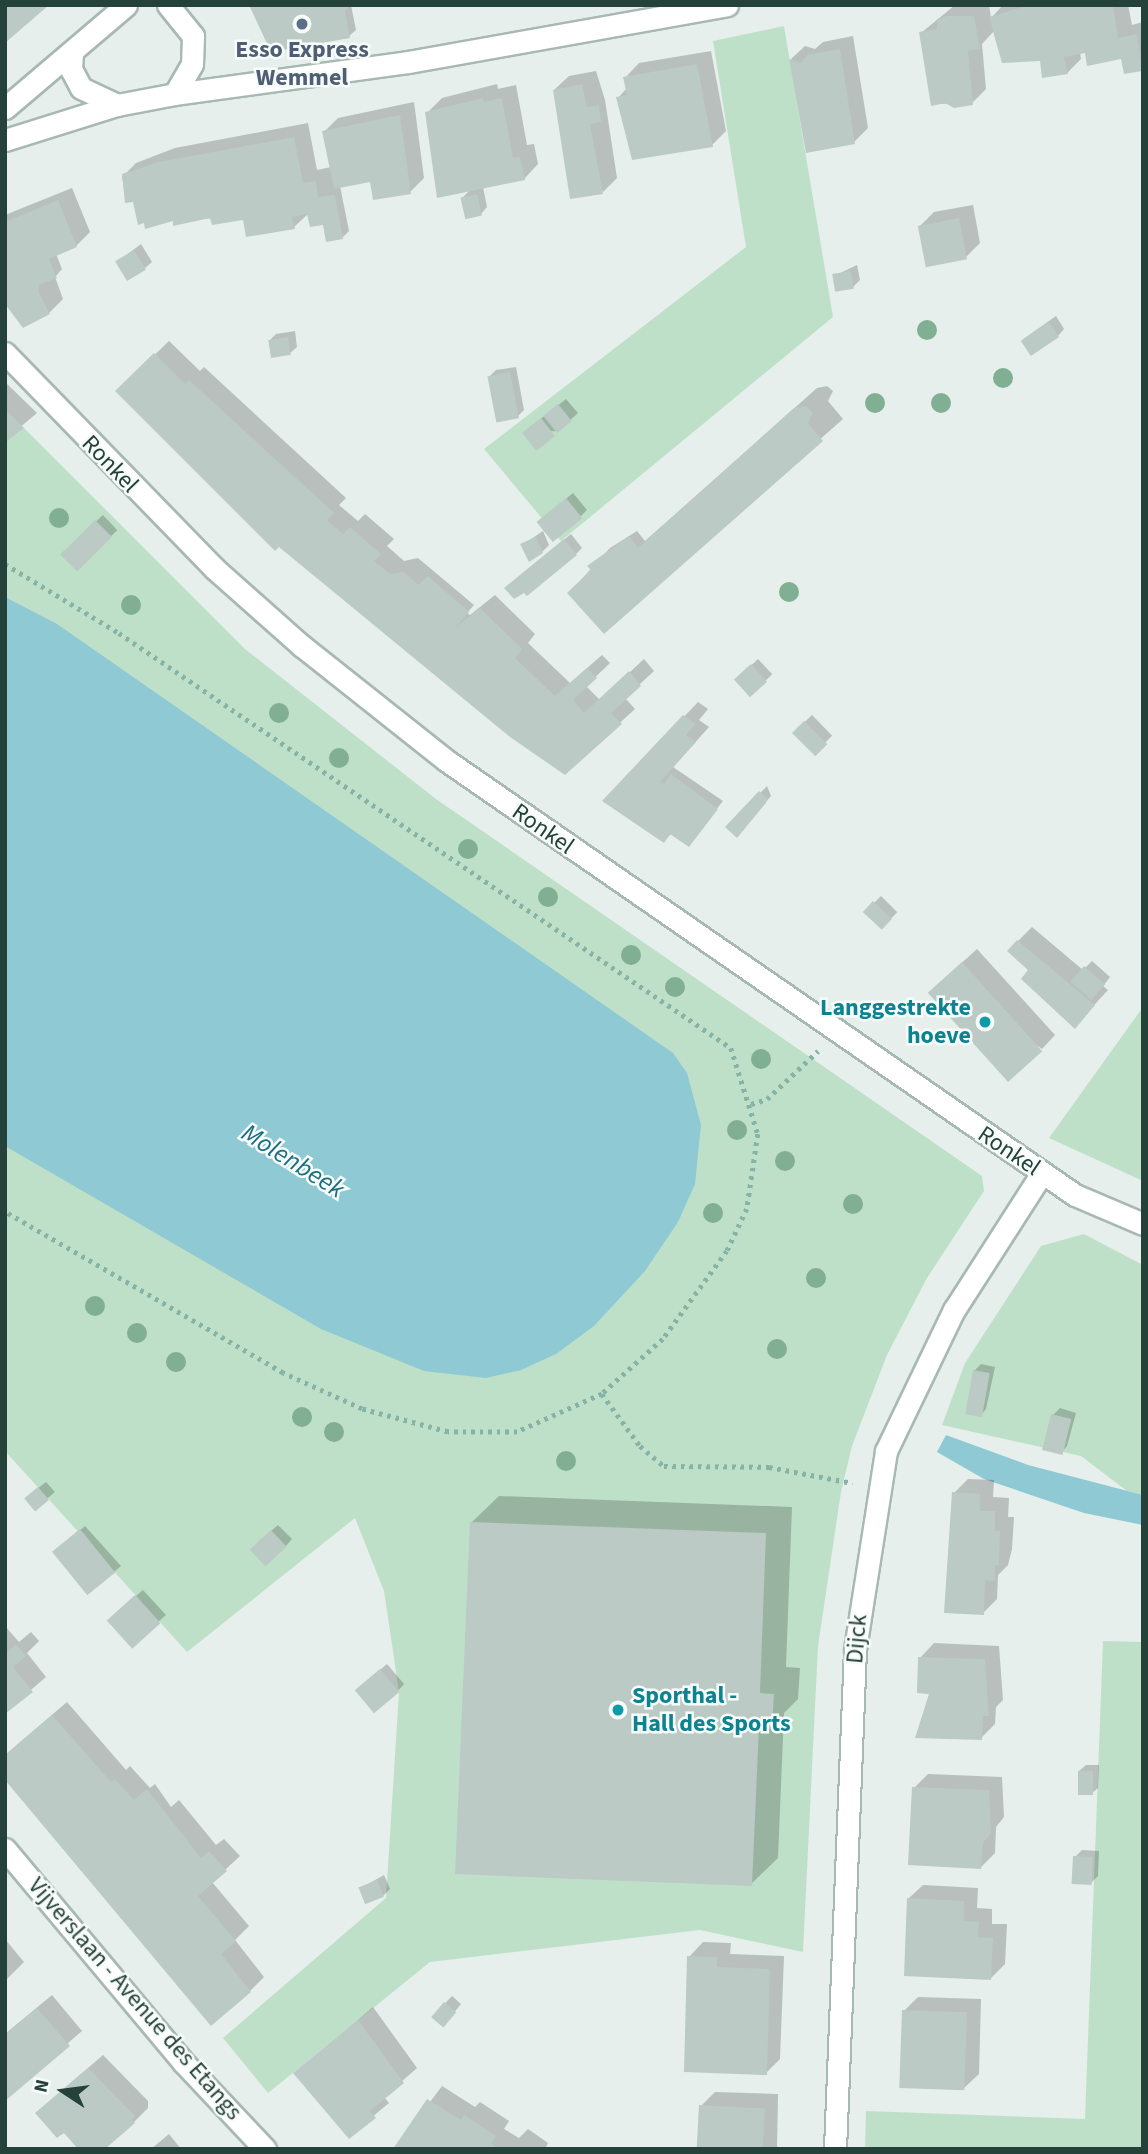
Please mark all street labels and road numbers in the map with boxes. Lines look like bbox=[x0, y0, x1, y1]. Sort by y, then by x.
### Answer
street label: Ronkel bbox=[76, 429, 144, 499]
street label: Ronkel bbox=[506, 797, 580, 861]
street label: Ronkel bbox=[972, 1120, 1046, 1182]
street label: Dijck bbox=[841, 1613, 873, 1665]
street label: Vijverslaan - Avenue des Etangs bbox=[22, 1872, 248, 2126]

